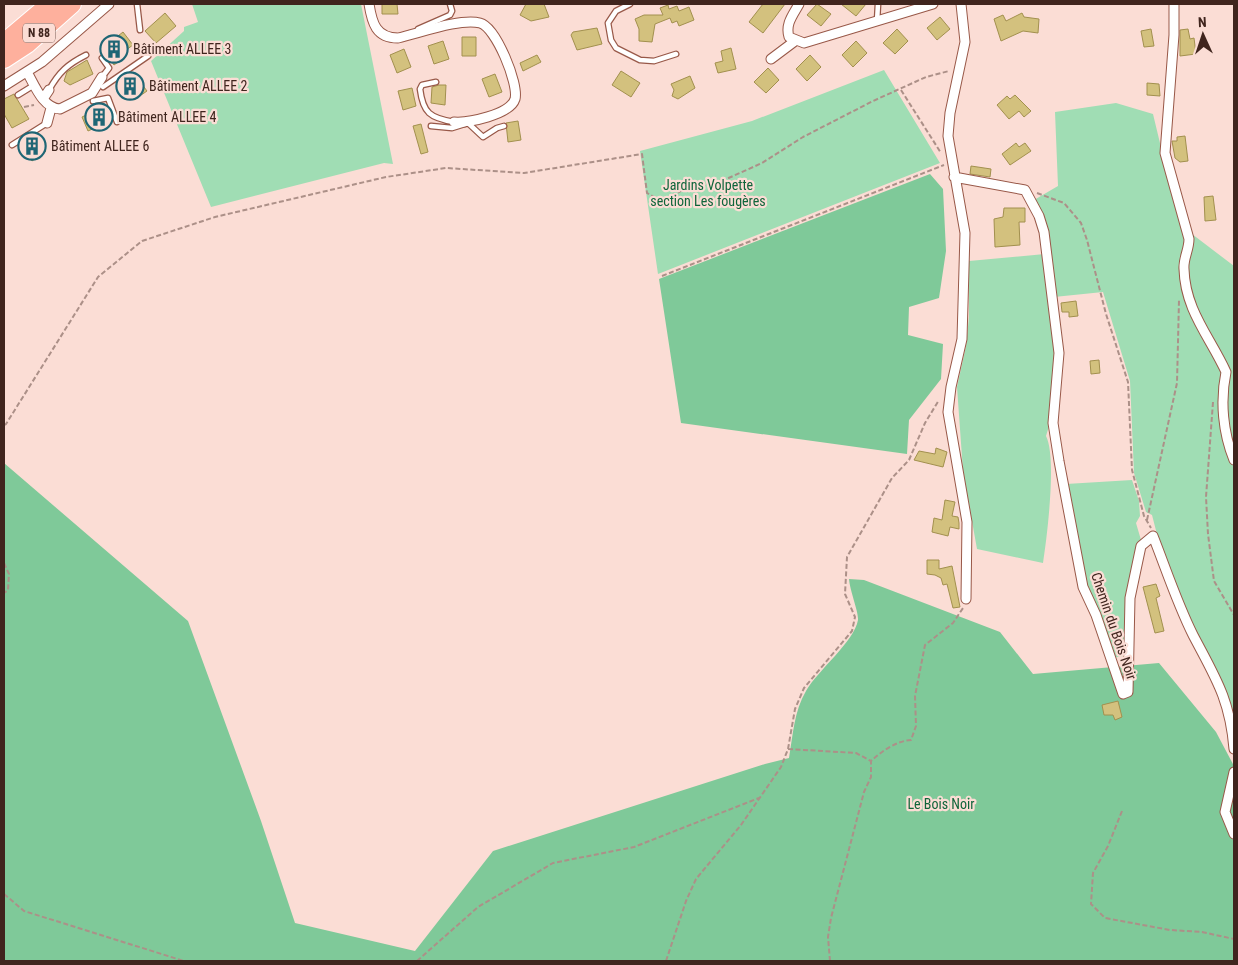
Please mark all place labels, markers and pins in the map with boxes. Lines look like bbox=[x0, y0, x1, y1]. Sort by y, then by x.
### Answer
building icon: Bâtiment ALLEE 3 bbox=[99, 34, 129, 64]
place label: Bâtiment ALLEE 3 bbox=[133, 41, 231, 57]
building icon: Bâtiment ALLEE 2 bbox=[115, 71, 145, 101]
place label: Bâtiment ALLEE 2 bbox=[149, 78, 247, 94]
building icon: Bâtiment ALLEE 4 bbox=[84, 102, 114, 132]
place label: Bâtiment ALLEE 4 bbox=[118, 109, 216, 125]
building icon: Bâtiment ALLEE 6 bbox=[17, 131, 47, 161]
place label: Bâtiment ALLEE 6 bbox=[51, 138, 149, 154]

